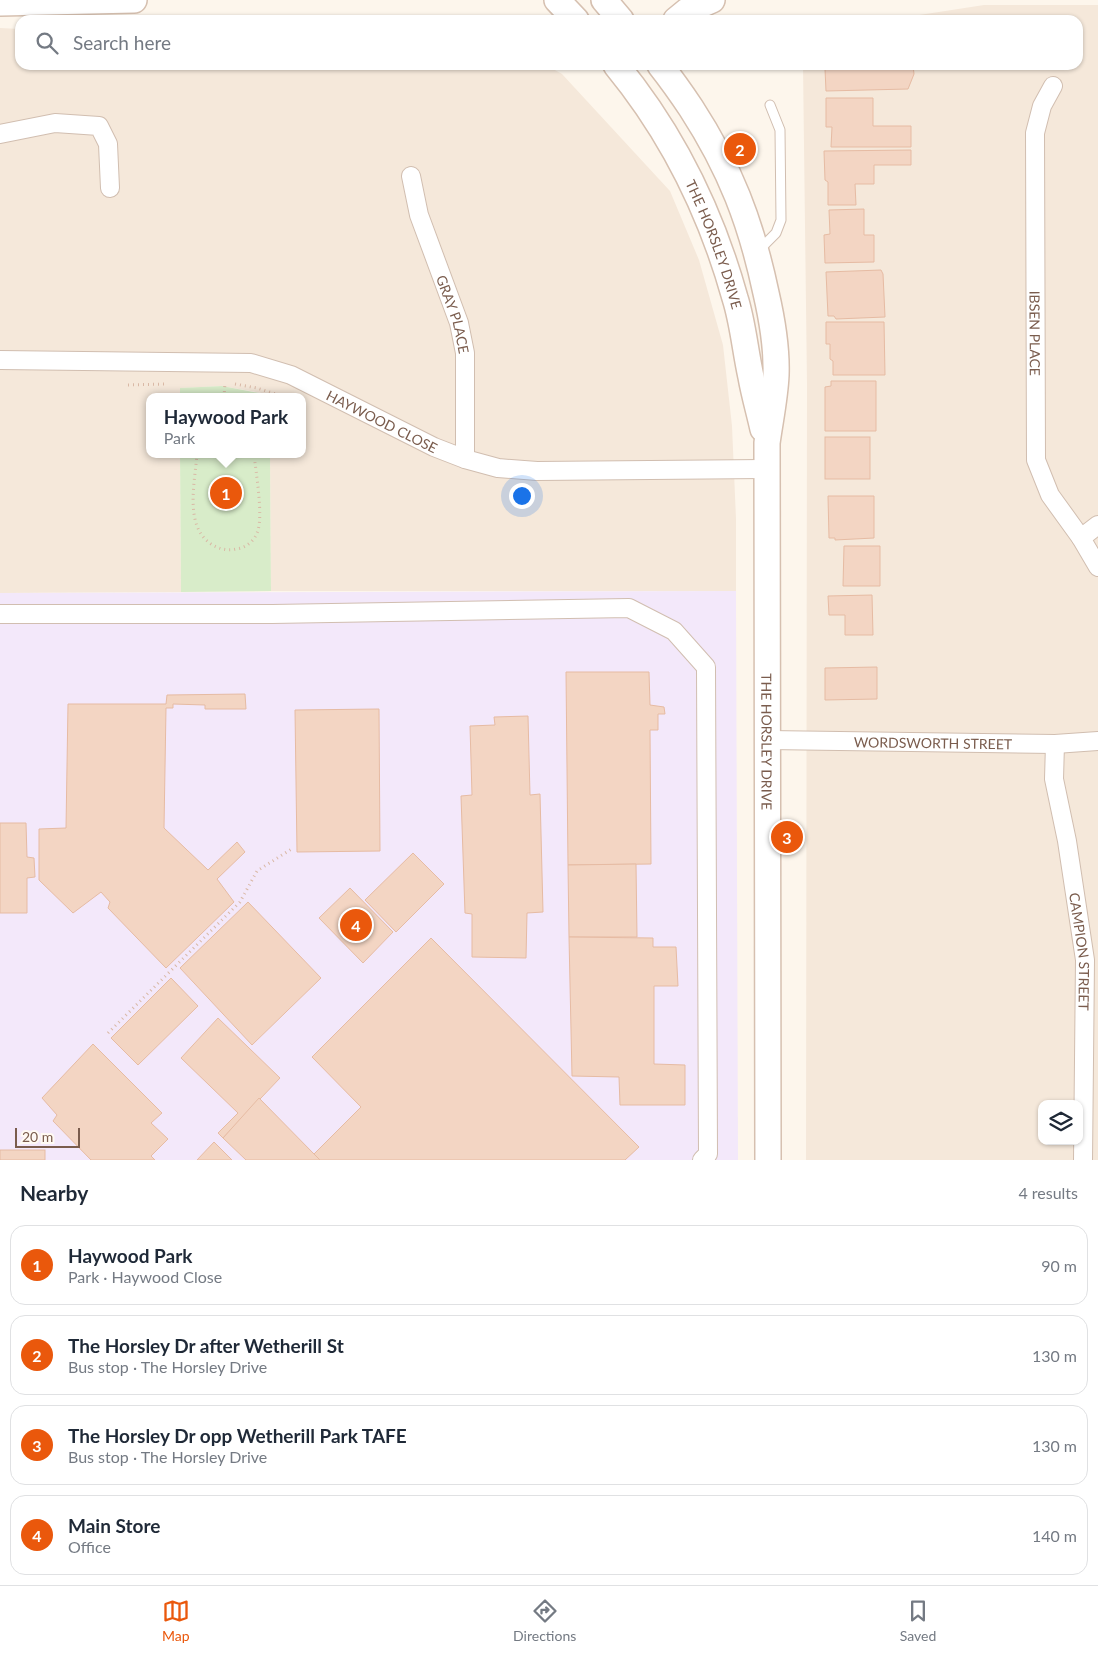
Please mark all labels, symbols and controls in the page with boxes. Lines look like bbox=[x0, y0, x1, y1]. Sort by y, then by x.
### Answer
search box bbox=[15, 15, 1083, 70]
icon: search bbox=[33, 29, 61, 57]
text: Search here bbox=[73, 31, 171, 54]
pin: 2 bbox=[724, 130, 756, 168]
street label: THE HORSLEY DRIVE bbox=[683, 177, 746, 311]
street label: GRAY PLACE bbox=[433, 272, 473, 355]
street label: IBSEN PLACE bbox=[1027, 291, 1044, 376]
street label: HAYWOOD CLOSE bbox=[324, 386, 441, 456]
popup bbox=[146, 393, 306, 458]
text: Haywood Park bbox=[164, 405, 288, 428]
text: Park bbox=[164, 428, 195, 447]
pin: 1 bbox=[210, 474, 242, 512]
your location bbox=[509, 483, 535, 509]
street label: THE HORSLEY DRIVE bbox=[759, 673, 776, 810]
street label: WORDSWORTH STREET bbox=[854, 733, 1013, 752]
pin: 3 bbox=[771, 818, 803, 856]
street label: CAMPION STREET bbox=[1066, 891, 1094, 1012]
pin: 4 bbox=[340, 906, 372, 944]
map controls bbox=[1038, 1100, 1083, 1145]
button: layers bbox=[1038, 1100, 1083, 1145]
scale bar bbox=[15, 1125, 80, 1148]
text: 20 m bbox=[22, 1128, 53, 1145]
text: Nearby bbox=[20, 1180, 88, 1205]
text: 4 results bbox=[1018, 1183, 1078, 1202]
text: Haywood Park bbox=[68, 1244, 192, 1267]
text: 1 bbox=[32, 1256, 42, 1275]
text: 90 m bbox=[1041, 1256, 1077, 1275]
text: Park · Haywood Close bbox=[68, 1267, 222, 1286]
text: The Horsley Dr after Wetherill St bbox=[68, 1334, 344, 1357]
text: 2 bbox=[32, 1346, 42, 1365]
text: 130 m bbox=[1032, 1346, 1077, 1365]
text: Bus stop · The Horsley Drive bbox=[68, 1357, 267, 1376]
text: The Horsley Dr opp Wetherill Park TAFE bbox=[68, 1424, 407, 1447]
text: 3 bbox=[32, 1436, 42, 1455]
text: 130 m bbox=[1032, 1436, 1077, 1455]
text: Bus stop · The Horsley Drive bbox=[68, 1447, 267, 1466]
text: Main Store bbox=[68, 1514, 160, 1537]
text: 4 bbox=[32, 1526, 42, 1545]
text: 140 m bbox=[1032, 1526, 1077, 1545]
text: Office bbox=[68, 1537, 111, 1556]
tab: Map bbox=[162, 1597, 190, 1644]
tab: Directions bbox=[513, 1597, 576, 1644]
tab: Saved bbox=[900, 1597, 936, 1644]

